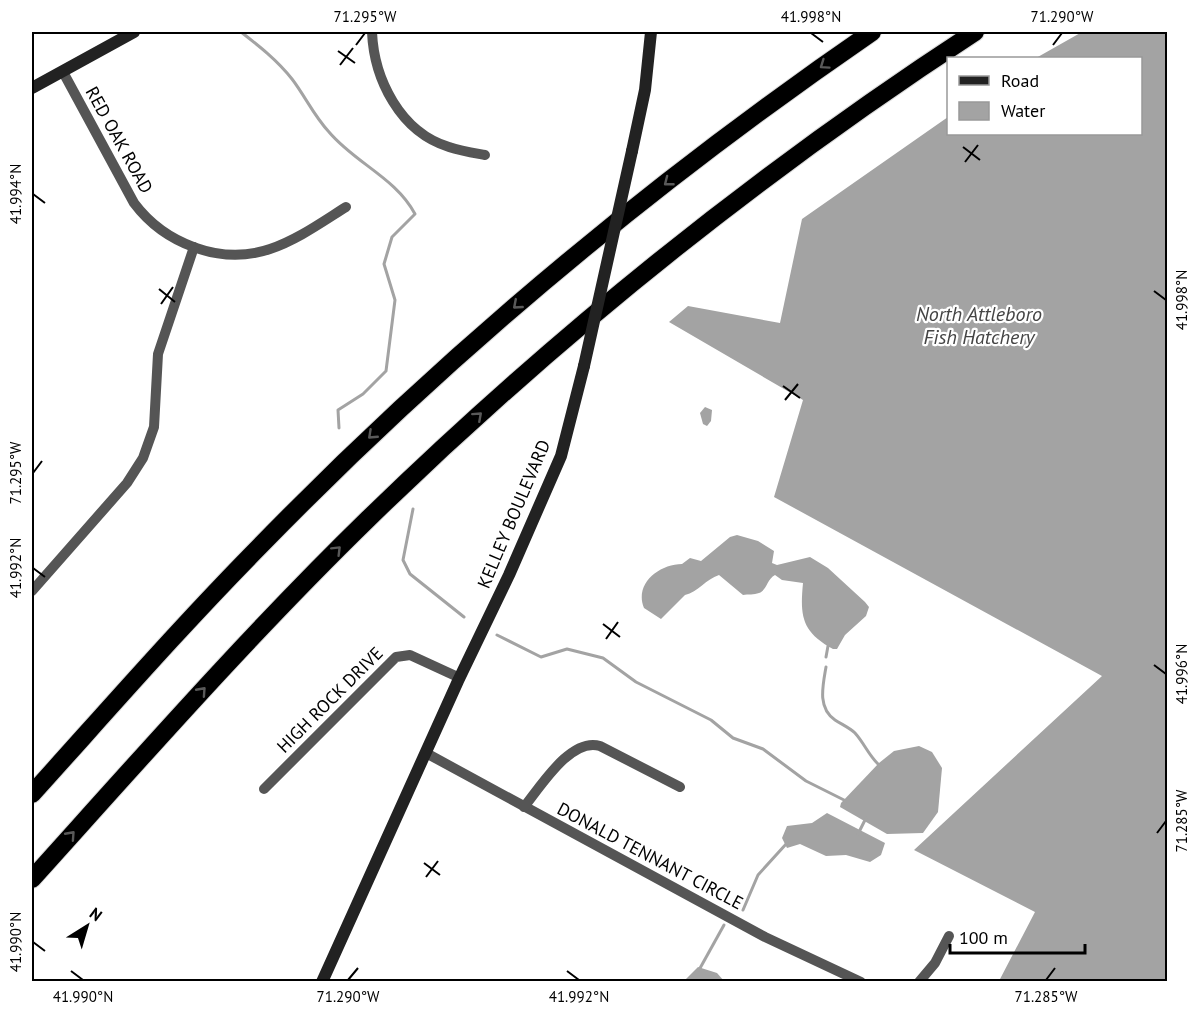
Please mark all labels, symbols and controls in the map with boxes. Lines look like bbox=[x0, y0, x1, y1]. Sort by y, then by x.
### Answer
text: 71.295°W bbox=[334, 7, 397, 26]
text: 41.998°N bbox=[781, 7, 841, 26]
text: 71.290°W bbox=[1031, 7, 1094, 26]
legend bbox=[947, 57, 1142, 135]
one-way arrow bbox=[820, 58, 831, 69]
text: Road bbox=[1001, 69, 1039, 92]
street label: RED OAK ROAD bbox=[81, 82, 158, 197]
text: Water bbox=[1001, 99, 1045, 122]
text: 41.994°N bbox=[6, 164, 25, 224]
one-way arrow bbox=[664, 174, 675, 185]
text: 41.998°N bbox=[1172, 270, 1191, 330]
one-way arrow bbox=[513, 298, 524, 309]
water label: North Attleboro Fish Hatchery bbox=[916, 301, 1042, 350]
one-way arrow bbox=[471, 412, 482, 423]
one-way arrow bbox=[368, 428, 379, 439]
street label: KELLEY BOULEVARD bbox=[472, 436, 555, 592]
text: 71.295°W bbox=[6, 441, 25, 504]
text: 41.992°N bbox=[6, 538, 25, 598]
one-way arrow bbox=[329, 547, 340, 558]
street label: HIGH ROCK DRIVE bbox=[272, 642, 387, 757]
text: 41.996°N bbox=[1172, 644, 1191, 704]
one-way arrow bbox=[194, 687, 205, 698]
text: 71.285°W bbox=[1172, 789, 1191, 852]
street label: DONALD TENNANT CIRCLE bbox=[553, 797, 747, 914]
one-way arrow bbox=[64, 832, 75, 842]
north arrow bbox=[57, 896, 117, 956]
text: N bbox=[86, 903, 106, 925]
text: 41.990°N bbox=[6, 912, 25, 972]
scale bar bbox=[950, 917, 1085, 955]
text: 100 m bbox=[959, 926, 1008, 949]
text: 41.990°N bbox=[53, 987, 113, 1006]
text: 71.290°W bbox=[317, 987, 380, 1006]
text: 41.992°N bbox=[549, 987, 609, 1006]
text: 71.285°W bbox=[1015, 987, 1078, 1006]

